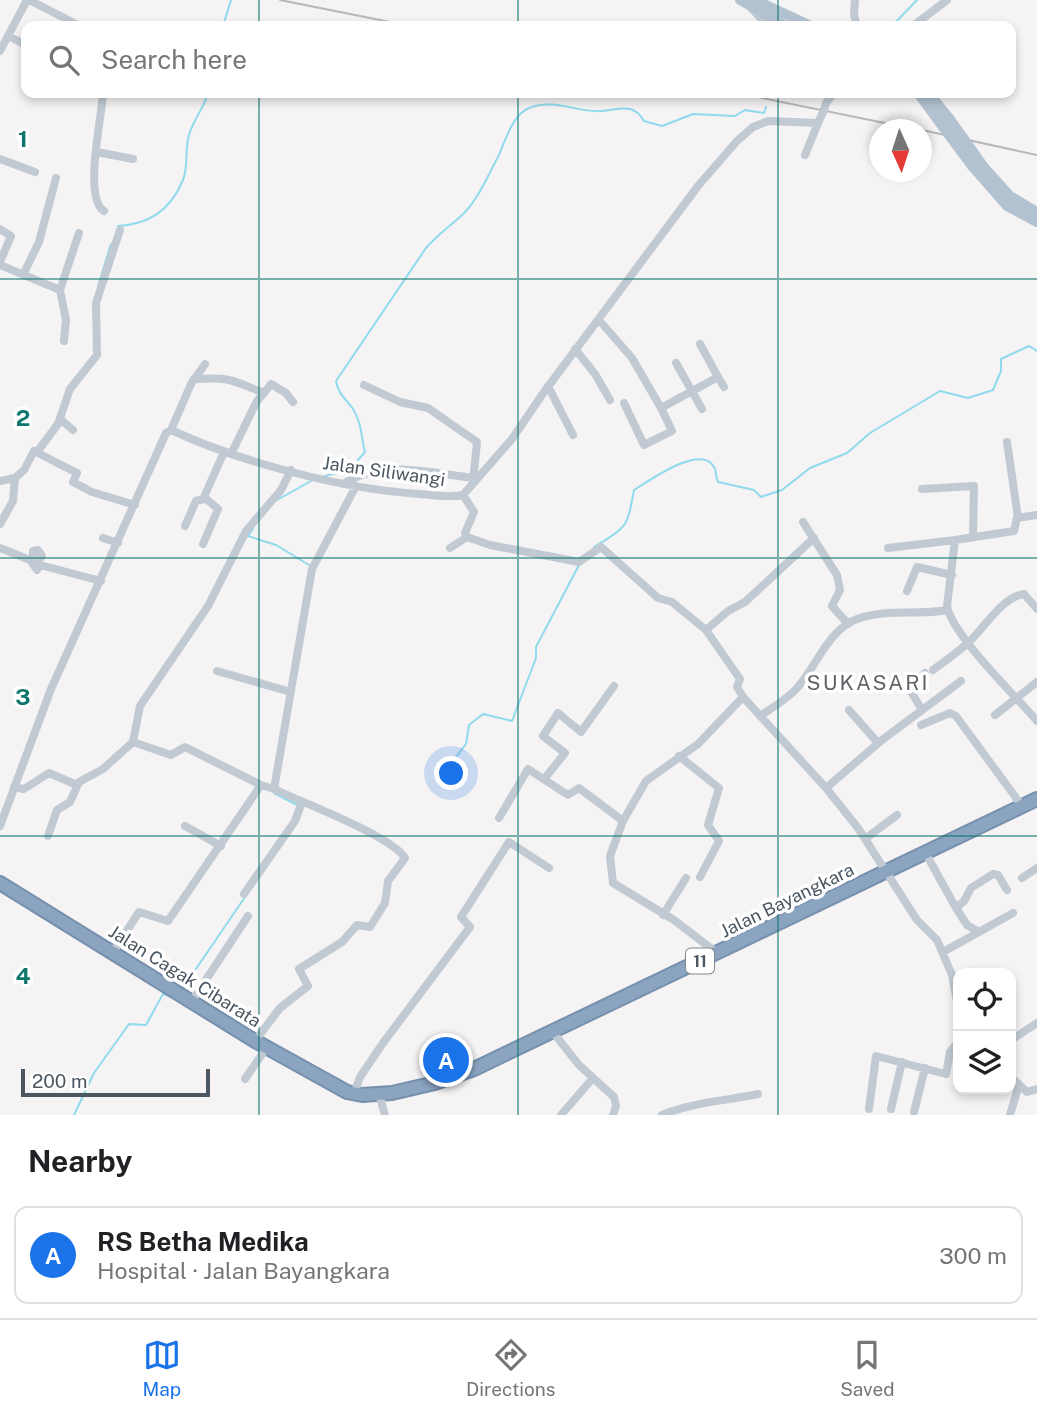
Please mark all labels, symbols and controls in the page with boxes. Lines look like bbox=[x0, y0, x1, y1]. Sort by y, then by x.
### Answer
search box bbox=[21, 21, 1016, 98]
icon: search bbox=[45, 41, 83, 79]
text: Search here bbox=[101, 44, 247, 75]
north arrow bbox=[869, 119, 932, 182]
text: 1 bbox=[18, 125, 28, 152]
text: 2 bbox=[16, 404, 30, 431]
street label: Jalan Siliwangi bbox=[321, 452, 447, 490]
district label: SUKASARI bbox=[807, 670, 929, 695]
text: 3 bbox=[15, 683, 31, 710]
your location bbox=[434, 756, 468, 790]
street label: Jalan Bayangkara bbox=[717, 859, 857, 941]
street label: Jalan Cagak Cibarata bbox=[105, 921, 265, 1031]
road number: 11 bbox=[686, 948, 714, 973]
text: 4 bbox=[15, 962, 31, 989]
map controls bbox=[953, 968, 1016, 1094]
button: locate bbox=[953, 968, 1016, 1031]
button: layers bbox=[953, 1031, 1016, 1094]
pin: A bbox=[423, 1034, 469, 1086]
scale bar bbox=[21, 1066, 210, 1098]
text: 200 m bbox=[32, 1070, 88, 1092]
text: Nearby bbox=[28, 1143, 132, 1179]
text: RS Betha Medika bbox=[97, 1226, 309, 1257]
text: A bbox=[45, 1242, 61, 1269]
text: 300 m bbox=[939, 1242, 1007, 1269]
text: Hospital · Jalan Bayangkara bbox=[97, 1257, 390, 1284]
tab: Map bbox=[142, 1336, 181, 1400]
tab: Directions bbox=[466, 1336, 555, 1400]
tab: Saved bbox=[840, 1336, 895, 1400]

